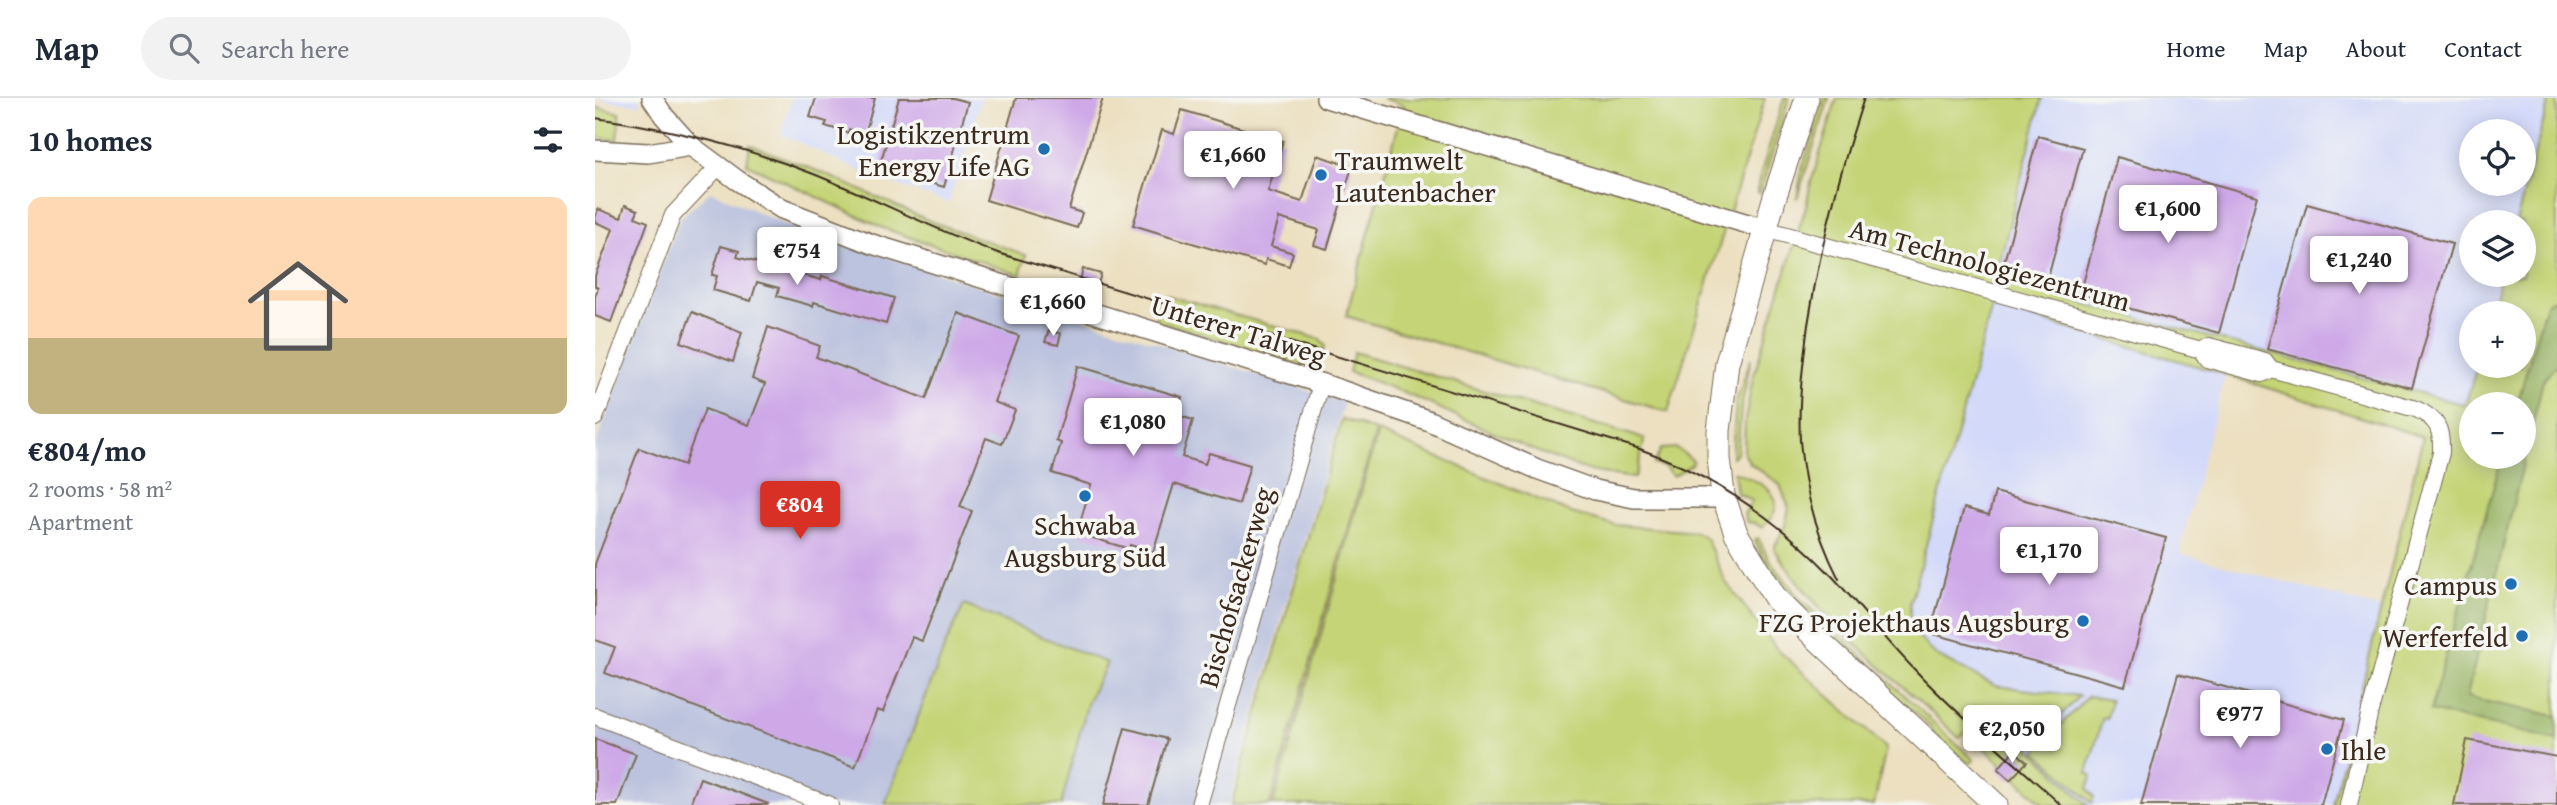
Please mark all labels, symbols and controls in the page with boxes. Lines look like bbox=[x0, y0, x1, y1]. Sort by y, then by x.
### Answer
search box bbox=[141, 17, 631, 80]
text: Map bbox=[35, 24, 99, 72]
icon: search bbox=[165, 29, 203, 67]
text: Search here bbox=[221, 29, 349, 68]
text: Home bbox=[2167, 31, 2226, 66]
text: Map bbox=[2264, 31, 2308, 66]
text: About bbox=[2346, 31, 2406, 66]
text: Contact bbox=[2444, 31, 2522, 66]
place label: Logistikzentrum Energy Life AG bbox=[837, 113, 1030, 186]
text: 10 homes bbox=[28, 118, 153, 162]
map controls bbox=[2459, 119, 2536, 469]
button: locate bbox=[2459, 119, 2536, 196]
icon: filters bbox=[529, 121, 567, 159]
pin: €1,660 bbox=[1176, 132, 1290, 191]
text: €1,660 bbox=[1200, 137, 1266, 170]
place label: Traumwelt Lautenbacher bbox=[1335, 139, 1496, 212]
marker: Logistikzentrum Energy Life AG bbox=[1036, 141, 1052, 157]
marker: Traumwelt Lautenbacher bbox=[1313, 167, 1329, 183]
pin: €1,600 bbox=[2111, 186, 2225, 245]
text: €1,600 bbox=[2135, 191, 2201, 224]
street label: Am Technologiezentrum bbox=[1845, 207, 2135, 321]
button: layers bbox=[2459, 210, 2536, 287]
pin: €754 bbox=[756, 228, 838, 287]
text: €754 bbox=[773, 233, 821, 266]
pin: €1,240 bbox=[2302, 236, 2416, 296]
text: €1,240 bbox=[2326, 242, 2392, 275]
icon: home bbox=[235, 243, 361, 369]
pin: €1,660 bbox=[996, 278, 1110, 338]
street label: Unterer Talweg bbox=[1146, 283, 1332, 375]
text: €1,660 bbox=[1020, 284, 1086, 317]
button: + bbox=[2459, 301, 2536, 378]
button: − bbox=[2459, 392, 2536, 469]
pin: €1,080 bbox=[1076, 398, 1190, 458]
text: €1,080 bbox=[1100, 404, 1166, 437]
text: €804/mo bbox=[28, 428, 146, 472]
text: 2 rooms · 58 m² bbox=[28, 472, 172, 505]
pin: €804 bbox=[759, 482, 841, 541]
street label: Bischofsackerweg bbox=[1187, 482, 1283, 692]
text: €804 bbox=[776, 487, 824, 520]
marker: Schwaba Augsburg Süd bbox=[1077, 488, 1093, 504]
place label: Schwaba Augsburg Süd bbox=[1004, 504, 1166, 577]
text: Apartment bbox=[28, 505, 133, 538]
pin: €1,170 bbox=[1992, 528, 2106, 587]
text: €1,170 bbox=[2016, 533, 2082, 566]
place label: Campus bbox=[2404, 564, 2497, 605]
marker: Campus bbox=[2503, 576, 2519, 592]
place label: FZG Projekthaus Augsburg bbox=[1759, 601, 2069, 642]
marker: FZG Projekthaus Augsburg bbox=[2075, 613, 2091, 629]
place label: Werferfeld bbox=[2382, 616, 2508, 657]
marker: Werferfeld bbox=[2514, 628, 2530, 644]
pin: €977 bbox=[2199, 690, 2281, 750]
text: €977 bbox=[2216, 696, 2264, 729]
pin: €2,050 bbox=[1955, 706, 2069, 765]
text: €2,050 bbox=[1979, 711, 2045, 744]
place label: Ihle bbox=[2341, 729, 2386, 770]
marker: Ihle bbox=[2319, 741, 2335, 757]

